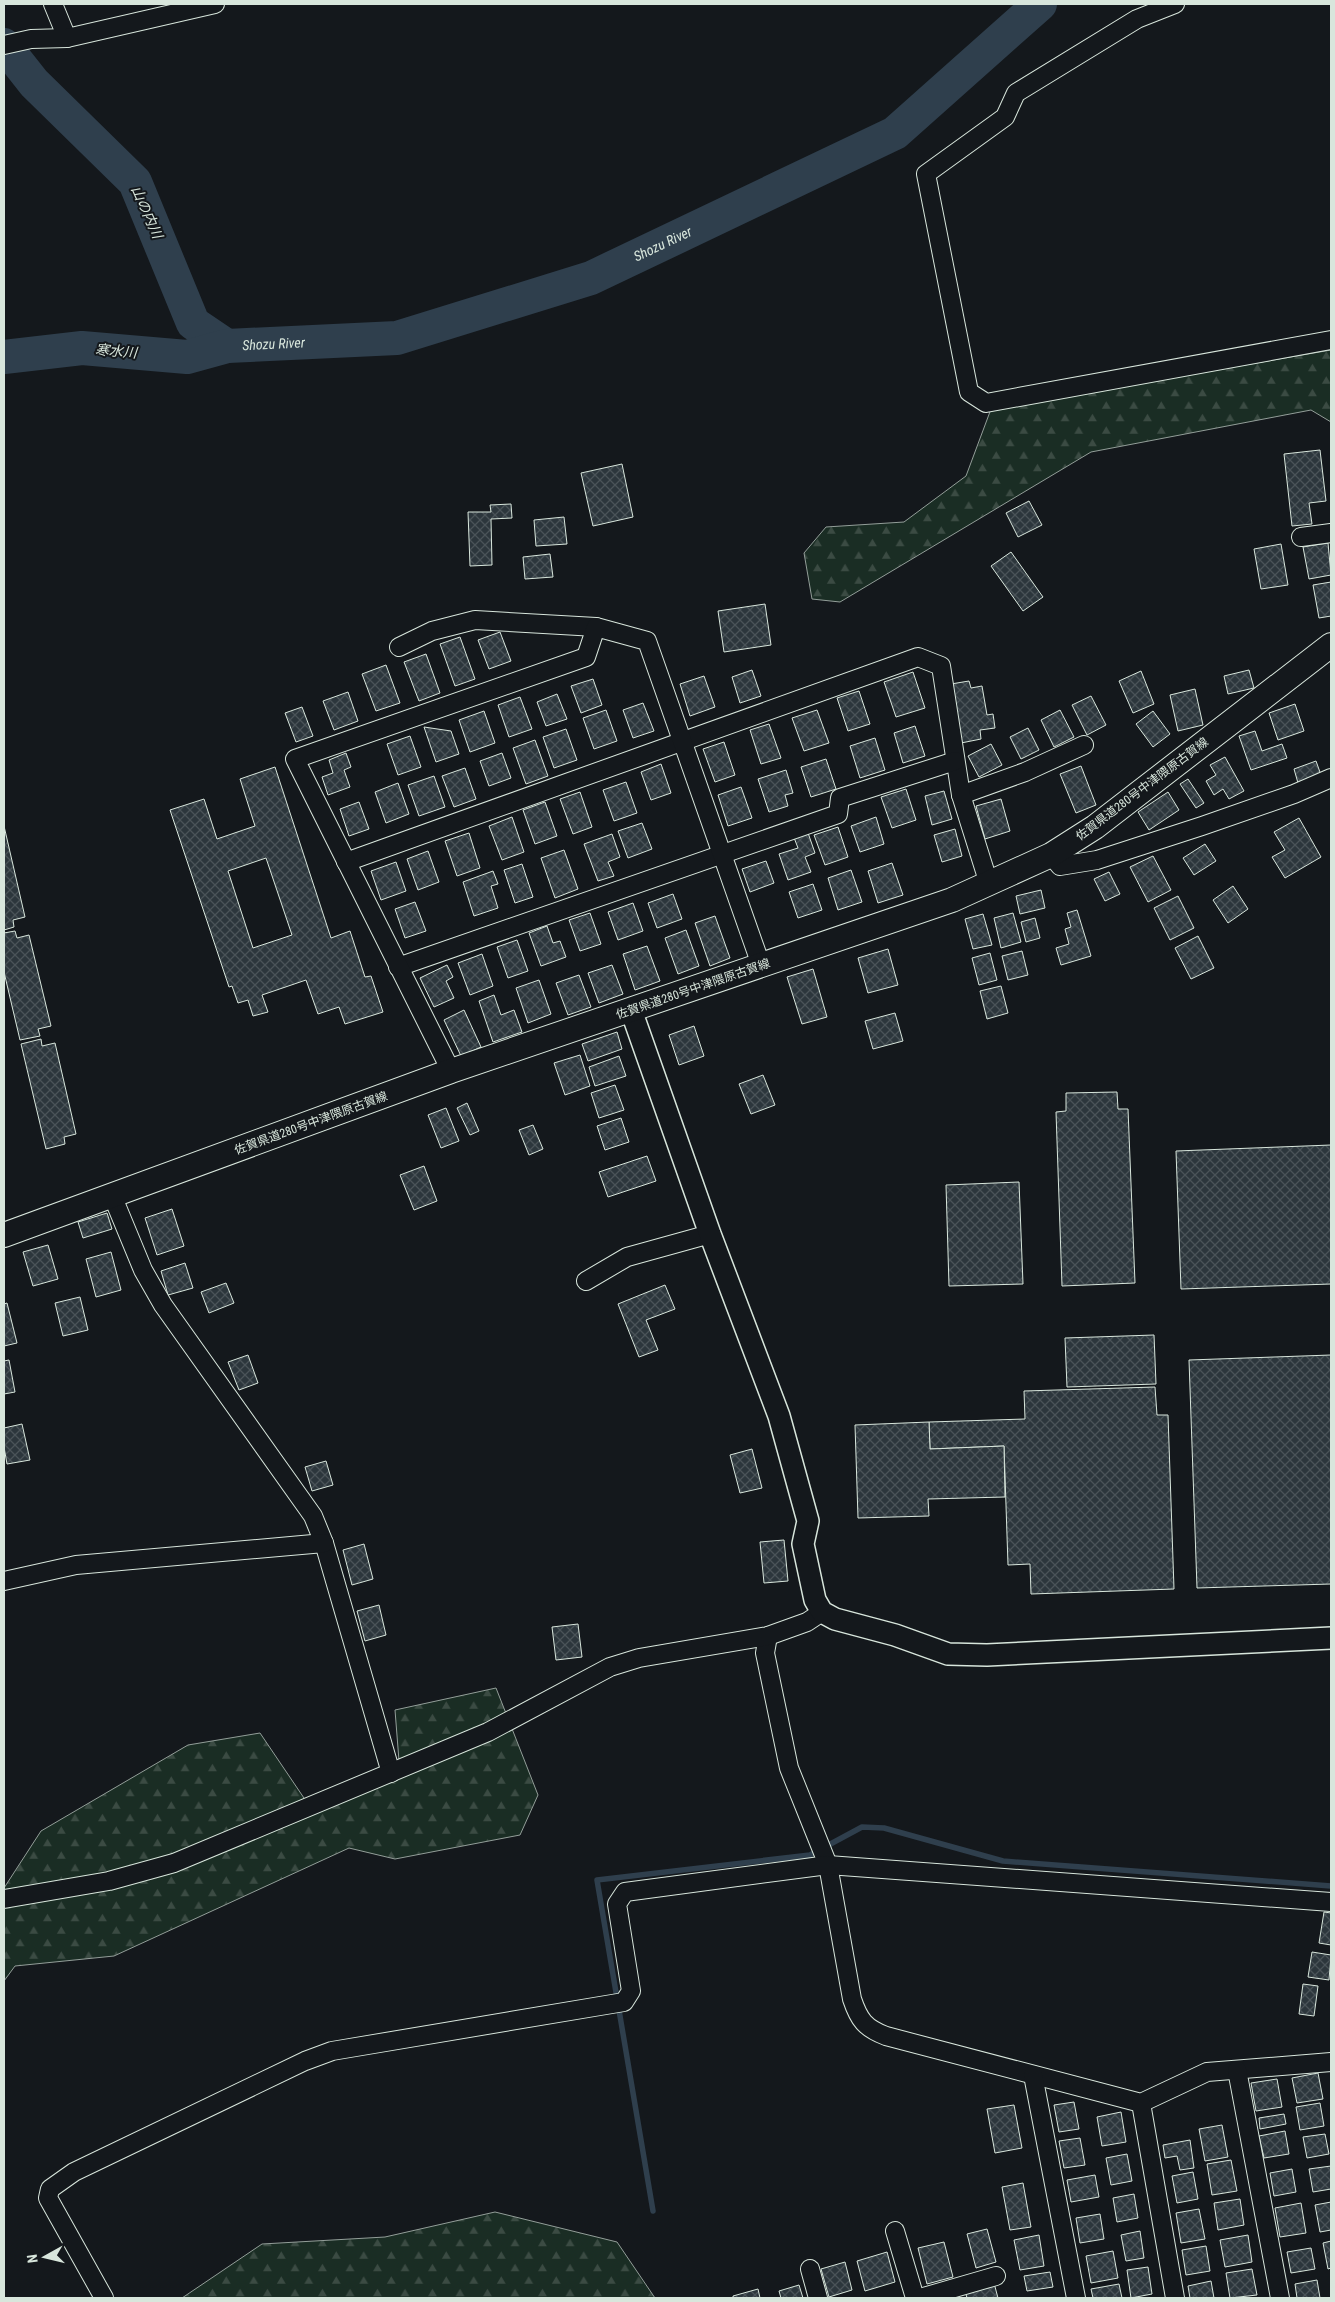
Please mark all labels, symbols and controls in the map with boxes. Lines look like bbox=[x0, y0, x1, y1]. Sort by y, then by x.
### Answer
water label: 山の内川 bbox=[128, 183, 167, 243]
water label: Shozu River bbox=[631, 223, 695, 265]
water label: Shozu River bbox=[242, 334, 306, 353]
water label: 寒水川 bbox=[94, 341, 140, 361]
street label: 佐賀県道280号中津隈原古賀線 bbox=[1073, 735, 1211, 843]
street label: 佐賀県道280号中津隈原古賀線 bbox=[614, 956, 772, 1022]
street label: 佐賀県道280号中津隈原古賀線 bbox=[233, 1089, 389, 1157]
north arrow bbox=[20, 2232, 70, 2282]
text: N bbox=[24, 2253, 41, 2264]

